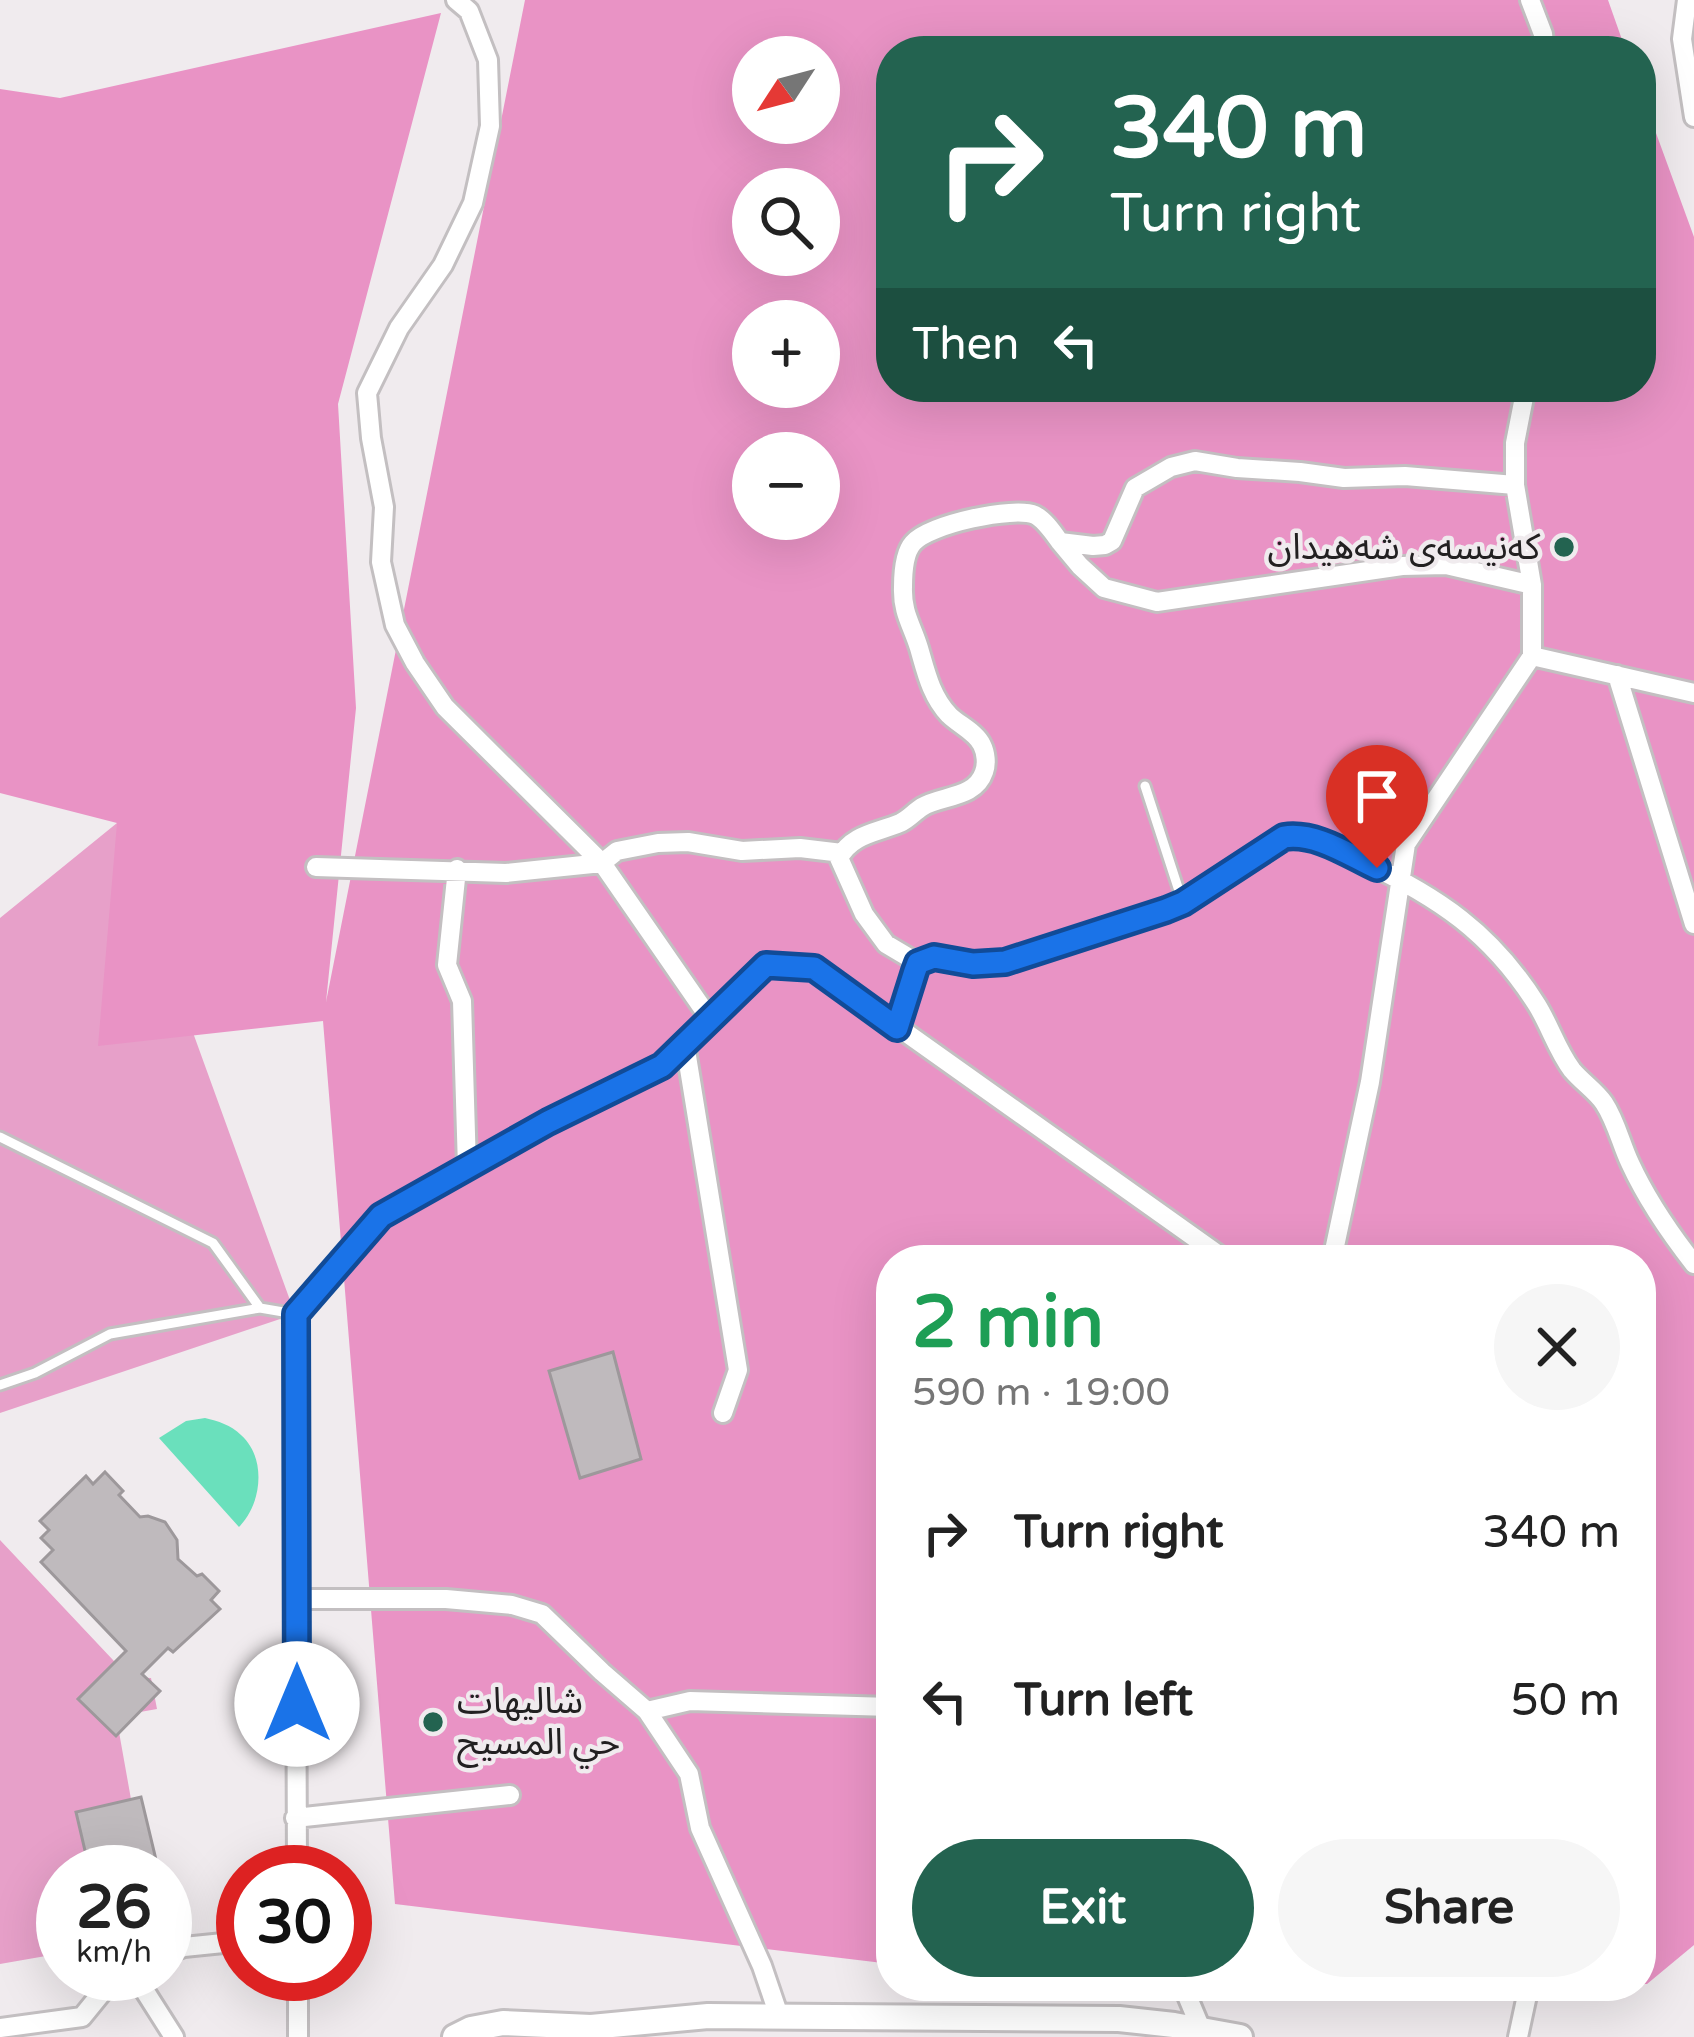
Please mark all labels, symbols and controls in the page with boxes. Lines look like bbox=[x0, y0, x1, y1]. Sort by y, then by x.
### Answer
north arrow bbox=[732, 36, 840, 144]
map controls bbox=[732, 36, 840, 540]
text: 340 m bbox=[1110, 79, 1367, 180]
icon: right bbox=[912, 84, 1068, 240]
button: search bbox=[732, 168, 840, 276]
text: Turn right bbox=[1110, 181, 1361, 246]
button: + bbox=[732, 300, 840, 408]
icon: left bbox=[1043, 312, 1109, 378]
text: Then bbox=[912, 318, 1019, 372]
button: − bbox=[732, 432, 840, 540]
place label: کەنیسەی شەهیدان bbox=[1268, 526, 1541, 569]
marker: کەنیسەی شەهیدان bbox=[1551, 534, 1577, 560]
pin bbox=[1326, 745, 1428, 868]
icon: arrive bbox=[1344, 763, 1410, 829]
text: 2 min bbox=[912, 1280, 1104, 1367]
button: close bbox=[1494, 1284, 1620, 1410]
text: 590 m · 19:00 bbox=[912, 1369, 1170, 1416]
icon: right bbox=[912, 1500, 978, 1566]
text: Turn right bbox=[1014, 1506, 1223, 1560]
text: 340 m bbox=[1482, 1506, 1620, 1560]
position arrow bbox=[234, 1641, 360, 1767]
icon: left bbox=[912, 1668, 978, 1734]
text: Turn left bbox=[1014, 1674, 1193, 1728]
text: 50 m bbox=[1510, 1674, 1620, 1728]
place label: شاليهات حي المسيح bbox=[457, 1680, 620, 1769]
marker: شاليهات حي المسيح bbox=[420, 1709, 446, 1735]
button: Exit bbox=[912, 1839, 1254, 1977]
button: Share bbox=[1278, 1839, 1620, 1977]
speed limit sign: 30 bbox=[216, 1845, 372, 2001]
text: 26 bbox=[76, 1872, 152, 1944]
text: km/h bbox=[76, 1934, 152, 1971]

